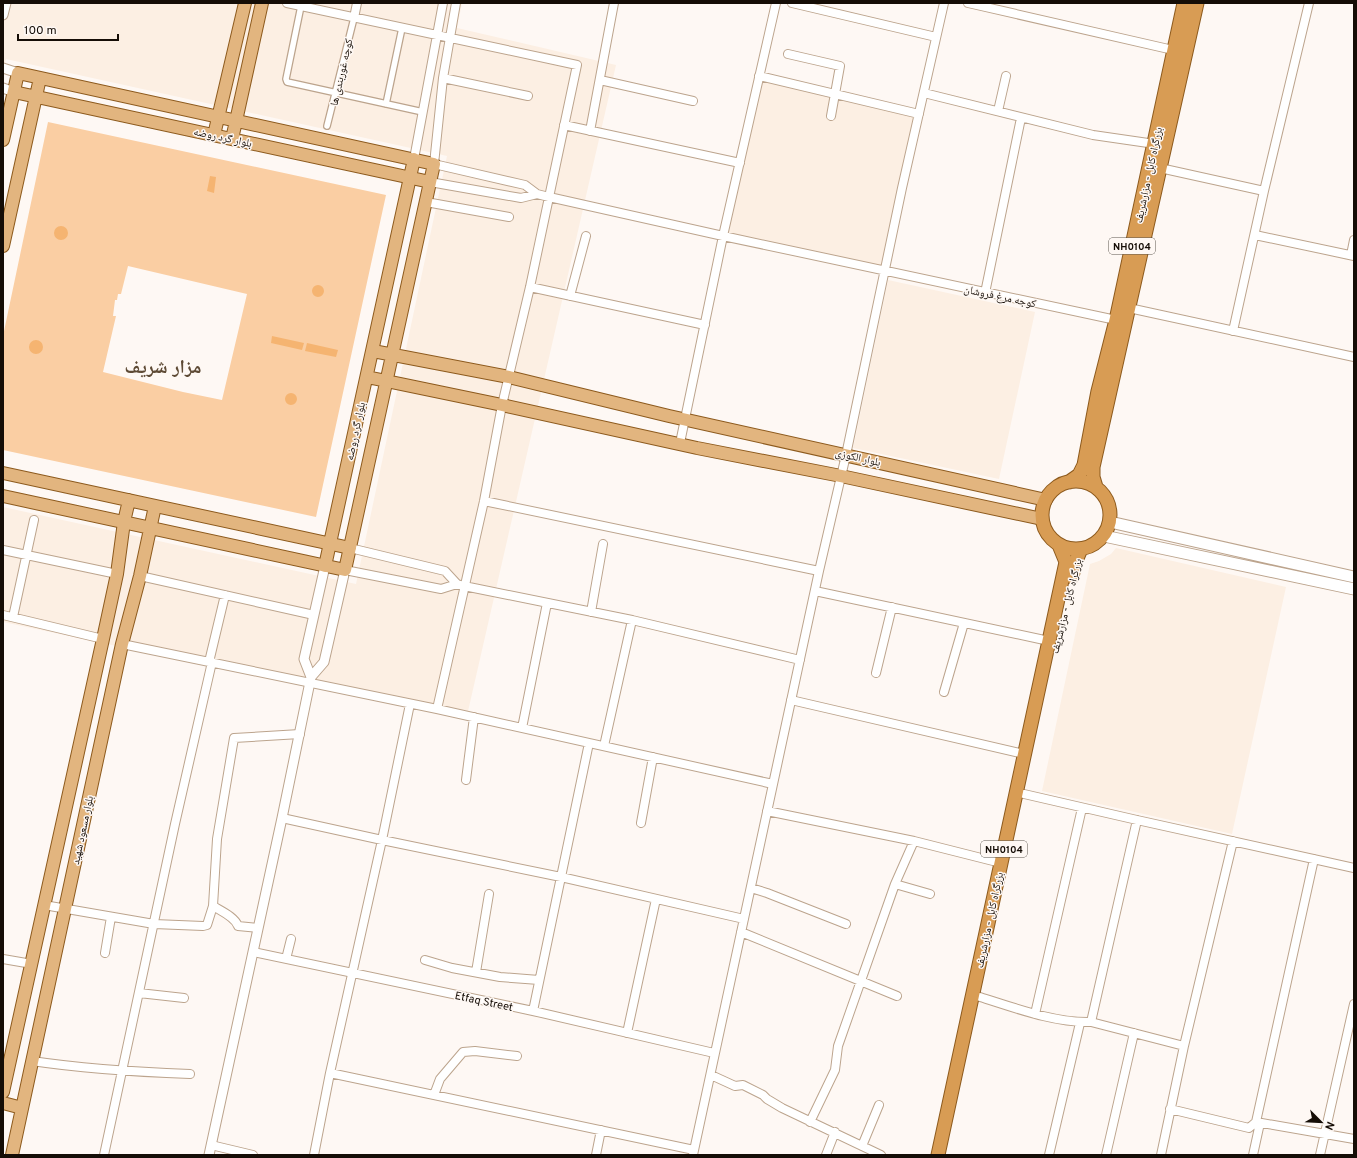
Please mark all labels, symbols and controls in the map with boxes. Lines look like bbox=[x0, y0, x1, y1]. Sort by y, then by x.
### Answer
scale bar bbox=[18, 16, 118, 42]
text: 100 m bbox=[24, 23, 57, 39]
street label: کوچه غوربندی ها bbox=[327, 37, 357, 107]
street label: بلوار گرد روضه bbox=[192, 125, 253, 151]
street label: بزرگراه کابل - مزارشریف bbox=[1132, 126, 1166, 224]
road number: NH0104 bbox=[1109, 238, 1155, 254]
street label: كوجه مرغ فروشان bbox=[962, 282, 1038, 312]
district label: مزار شريف bbox=[125, 356, 201, 380]
street label: بلوار گرد روضه bbox=[343, 401, 369, 462]
street label: بلوار الکوزی bbox=[834, 446, 882, 470]
street label: بزرگراه کابل - مزارشریف bbox=[1048, 557, 1086, 655]
street label: بلوار مسعود شهید bbox=[69, 794, 97, 866]
road number: NH0104 bbox=[981, 841, 1027, 857]
street label: بزرگراه کابل - مزارشریف bbox=[973, 871, 1007, 969]
street label: Etfaq Street bbox=[453, 989, 514, 1015]
north arrow bbox=[1301, 1102, 1341, 1142]
text: N bbox=[1321, 1119, 1337, 1132]

